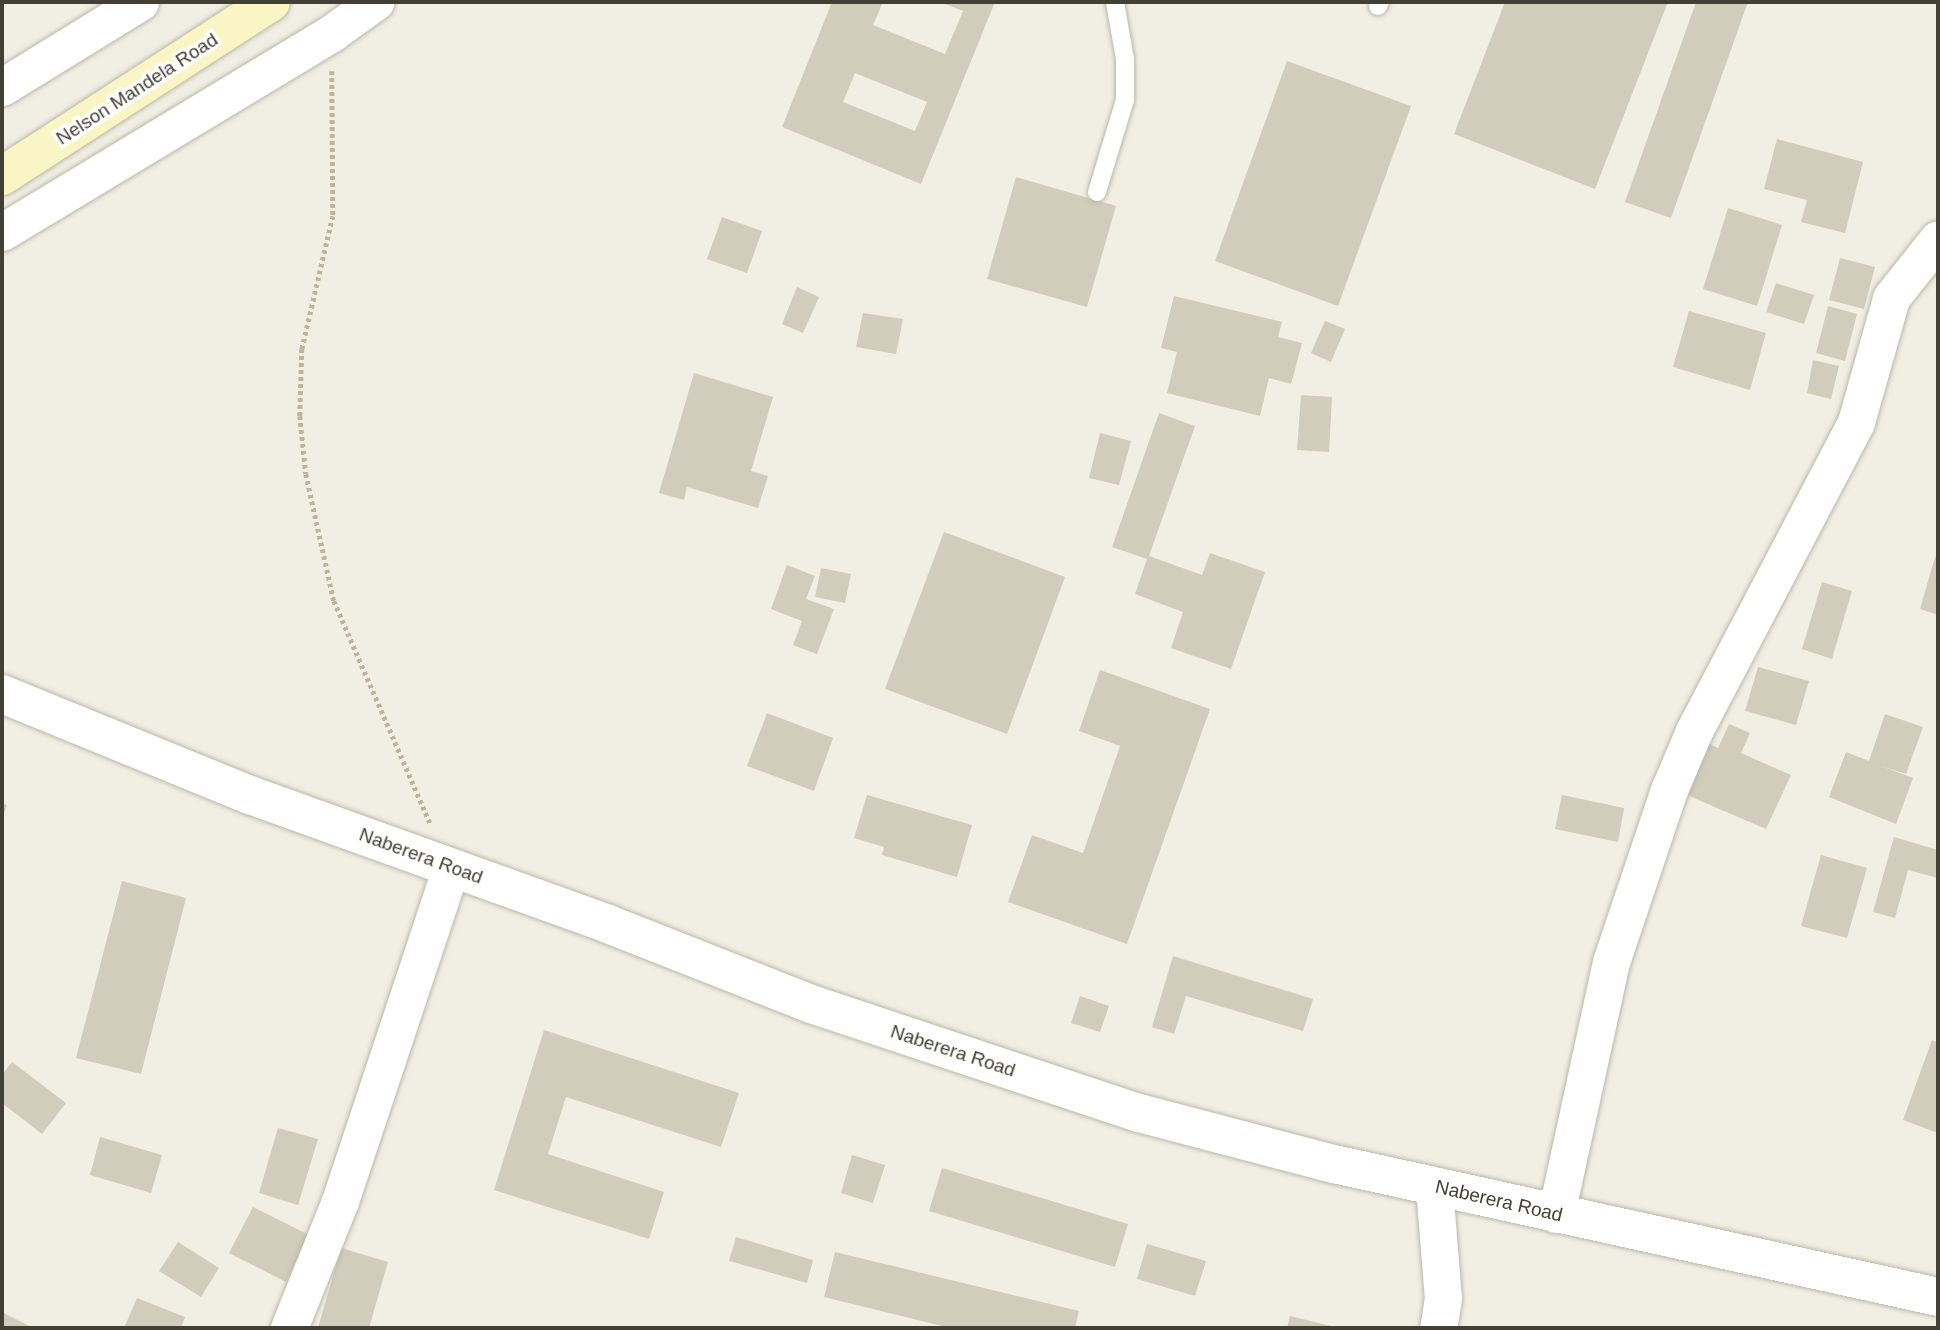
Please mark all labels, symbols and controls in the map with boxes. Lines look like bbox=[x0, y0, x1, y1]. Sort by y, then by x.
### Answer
street label: Nelson Mandela Road bbox=[52, 28, 222, 150]
street label: Naberera Road bbox=[356, 823, 486, 889]
street label: Naberera Road bbox=[888, 1020, 1018, 1082]
street label: Naberera Road bbox=[1433, 1175, 1565, 1227]

